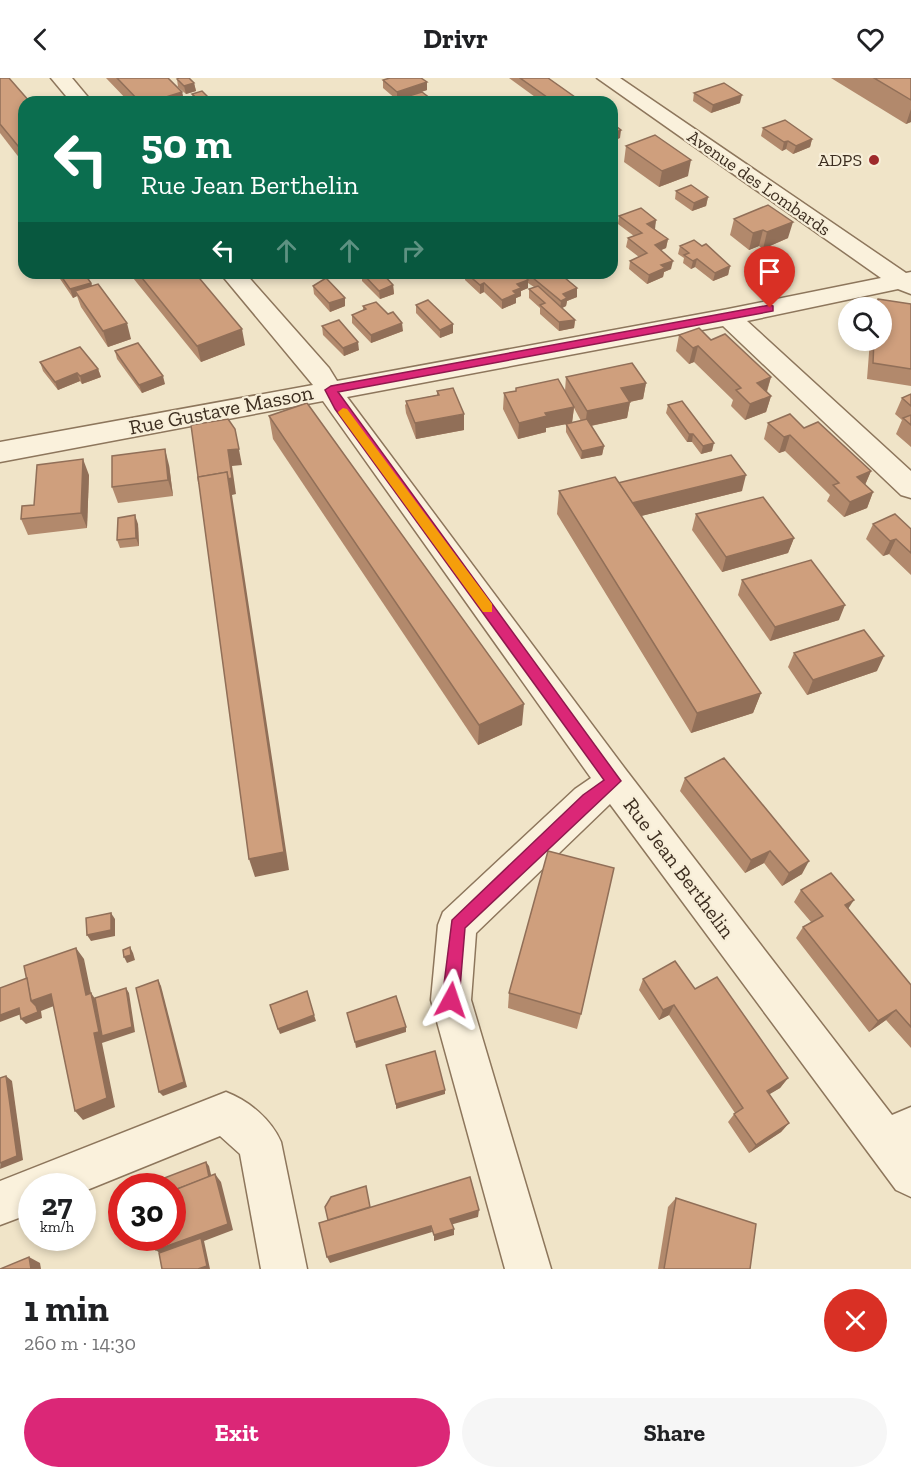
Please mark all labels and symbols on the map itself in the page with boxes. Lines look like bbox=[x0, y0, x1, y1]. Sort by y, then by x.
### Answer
street label: Avenue des Lombards bbox=[683, 125, 835, 241]
place label: ADPS bbox=[818, 149, 862, 171]
marker: ADPS bbox=[867, 153, 881, 167]
pin bbox=[744, 246, 795, 308]
street label: Rue Gustave Masson bbox=[127, 379, 315, 440]
street label: Rue Jean Berthelin bbox=[619, 793, 740, 943]
position arrow bbox=[419, 968, 483, 1032]
speed limit sign: 30 bbox=[108, 1173, 186, 1251]

